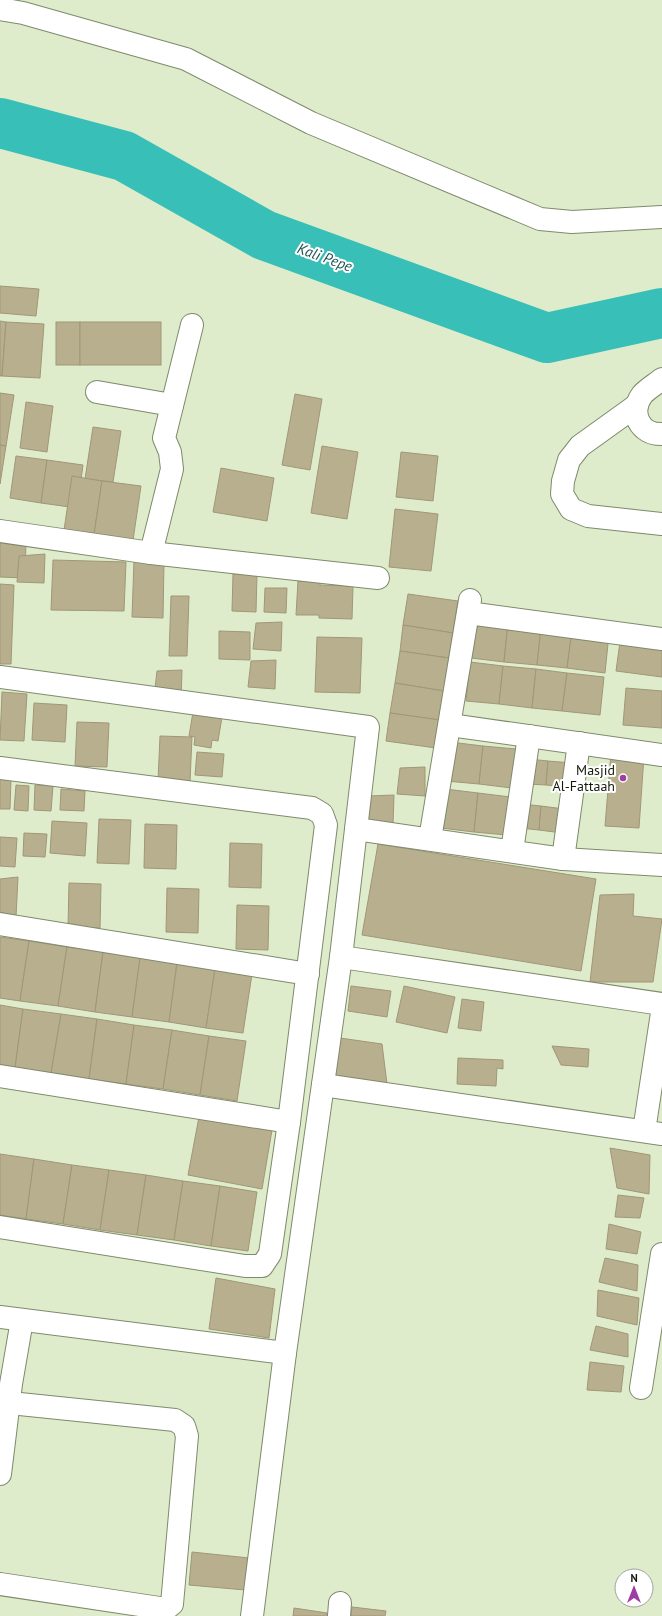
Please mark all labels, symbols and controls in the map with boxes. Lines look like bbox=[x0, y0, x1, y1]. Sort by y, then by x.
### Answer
water label: Kali Pepe bbox=[295, 238, 355, 276]
place label: Masjid Al-Fattaah bbox=[552, 761, 615, 795]
marker: Masjid Al-Fattaah bbox=[618, 773, 628, 783]
north arrow bbox=[614, 1568, 654, 1608]
text: N bbox=[630, 1571, 638, 1585]

